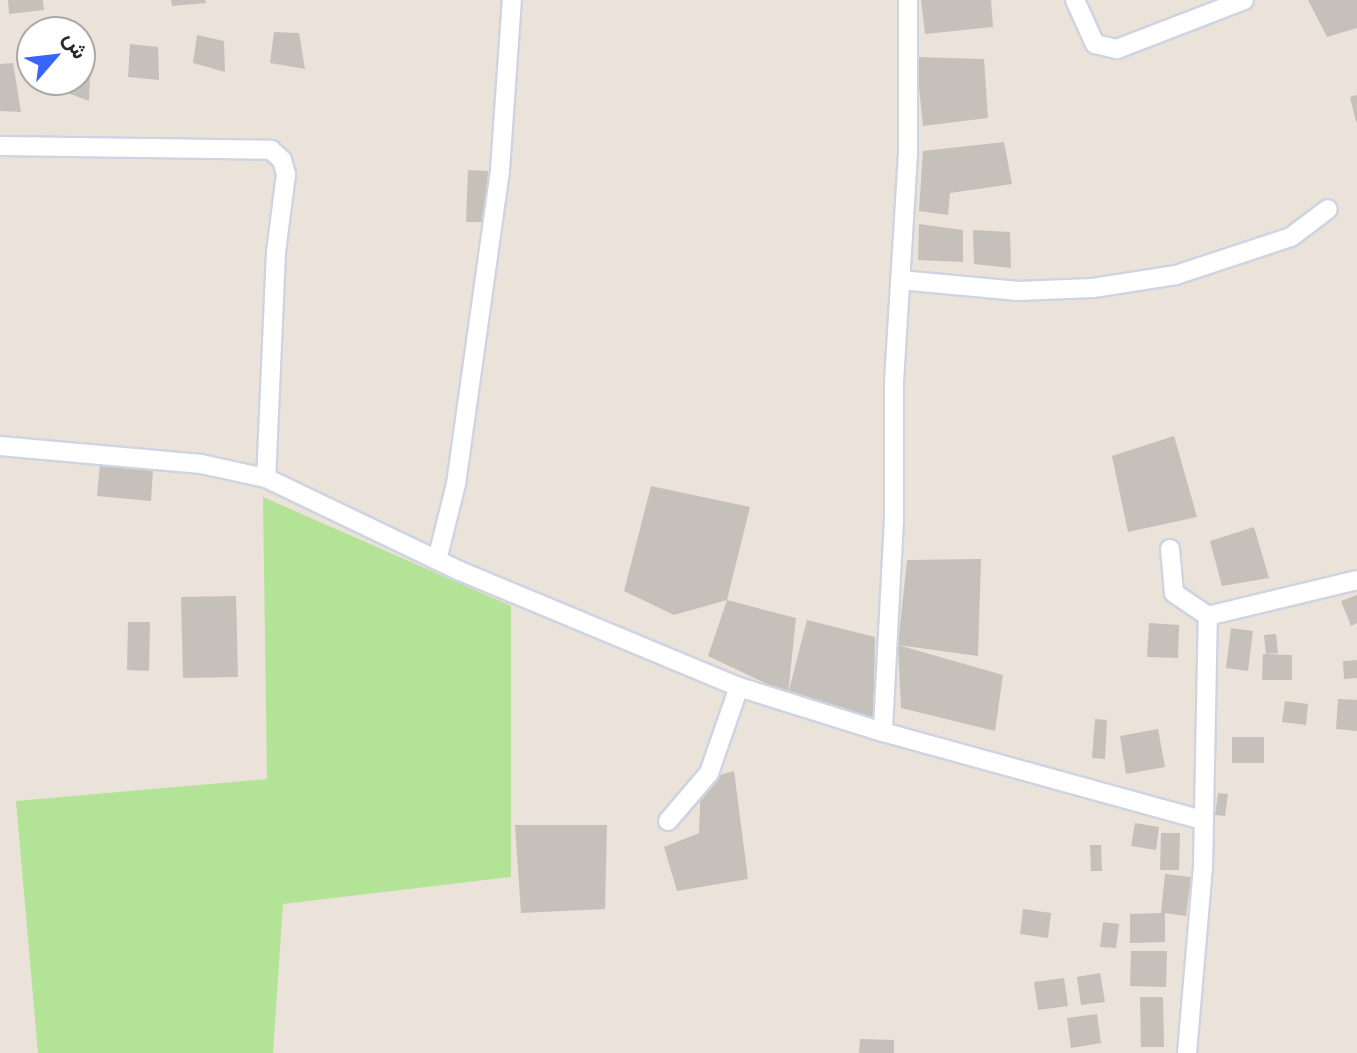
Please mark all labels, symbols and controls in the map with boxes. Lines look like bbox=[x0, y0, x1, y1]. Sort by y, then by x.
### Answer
north arrow bbox=[16, 16, 96, 96]
text: ش bbox=[56, 27, 95, 64]

